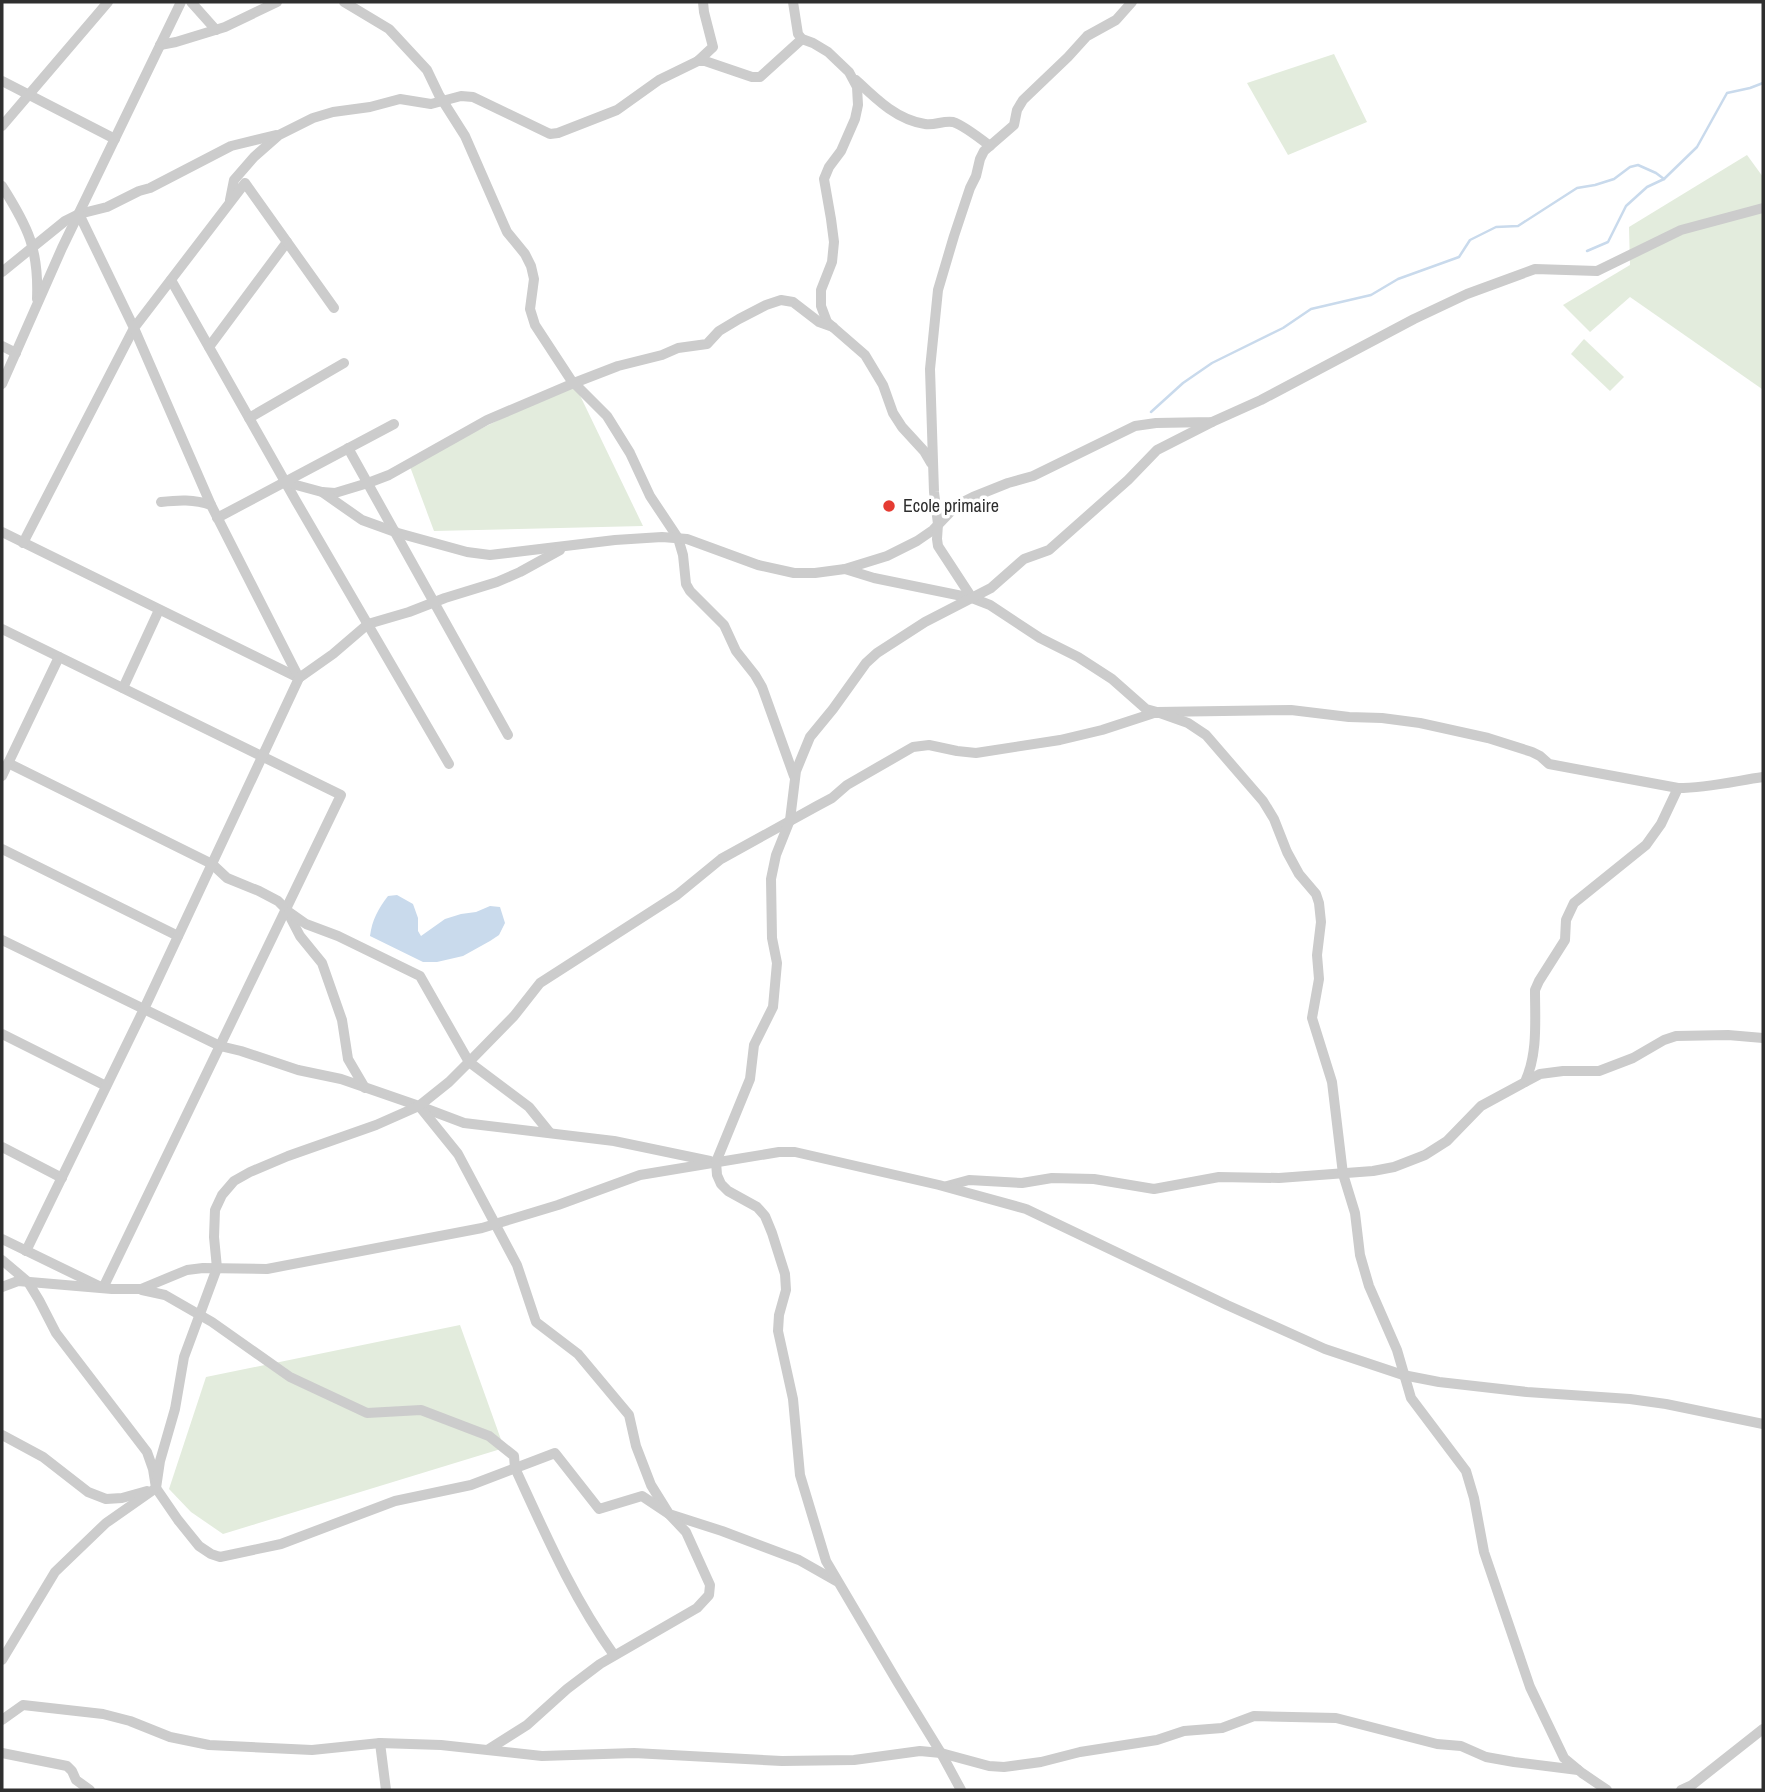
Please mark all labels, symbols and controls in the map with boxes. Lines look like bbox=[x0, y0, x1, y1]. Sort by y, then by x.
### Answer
place label: Ecole primaire bbox=[903, 493, 999, 518]
marker: Ecole primaire bbox=[881, 498, 897, 514]

